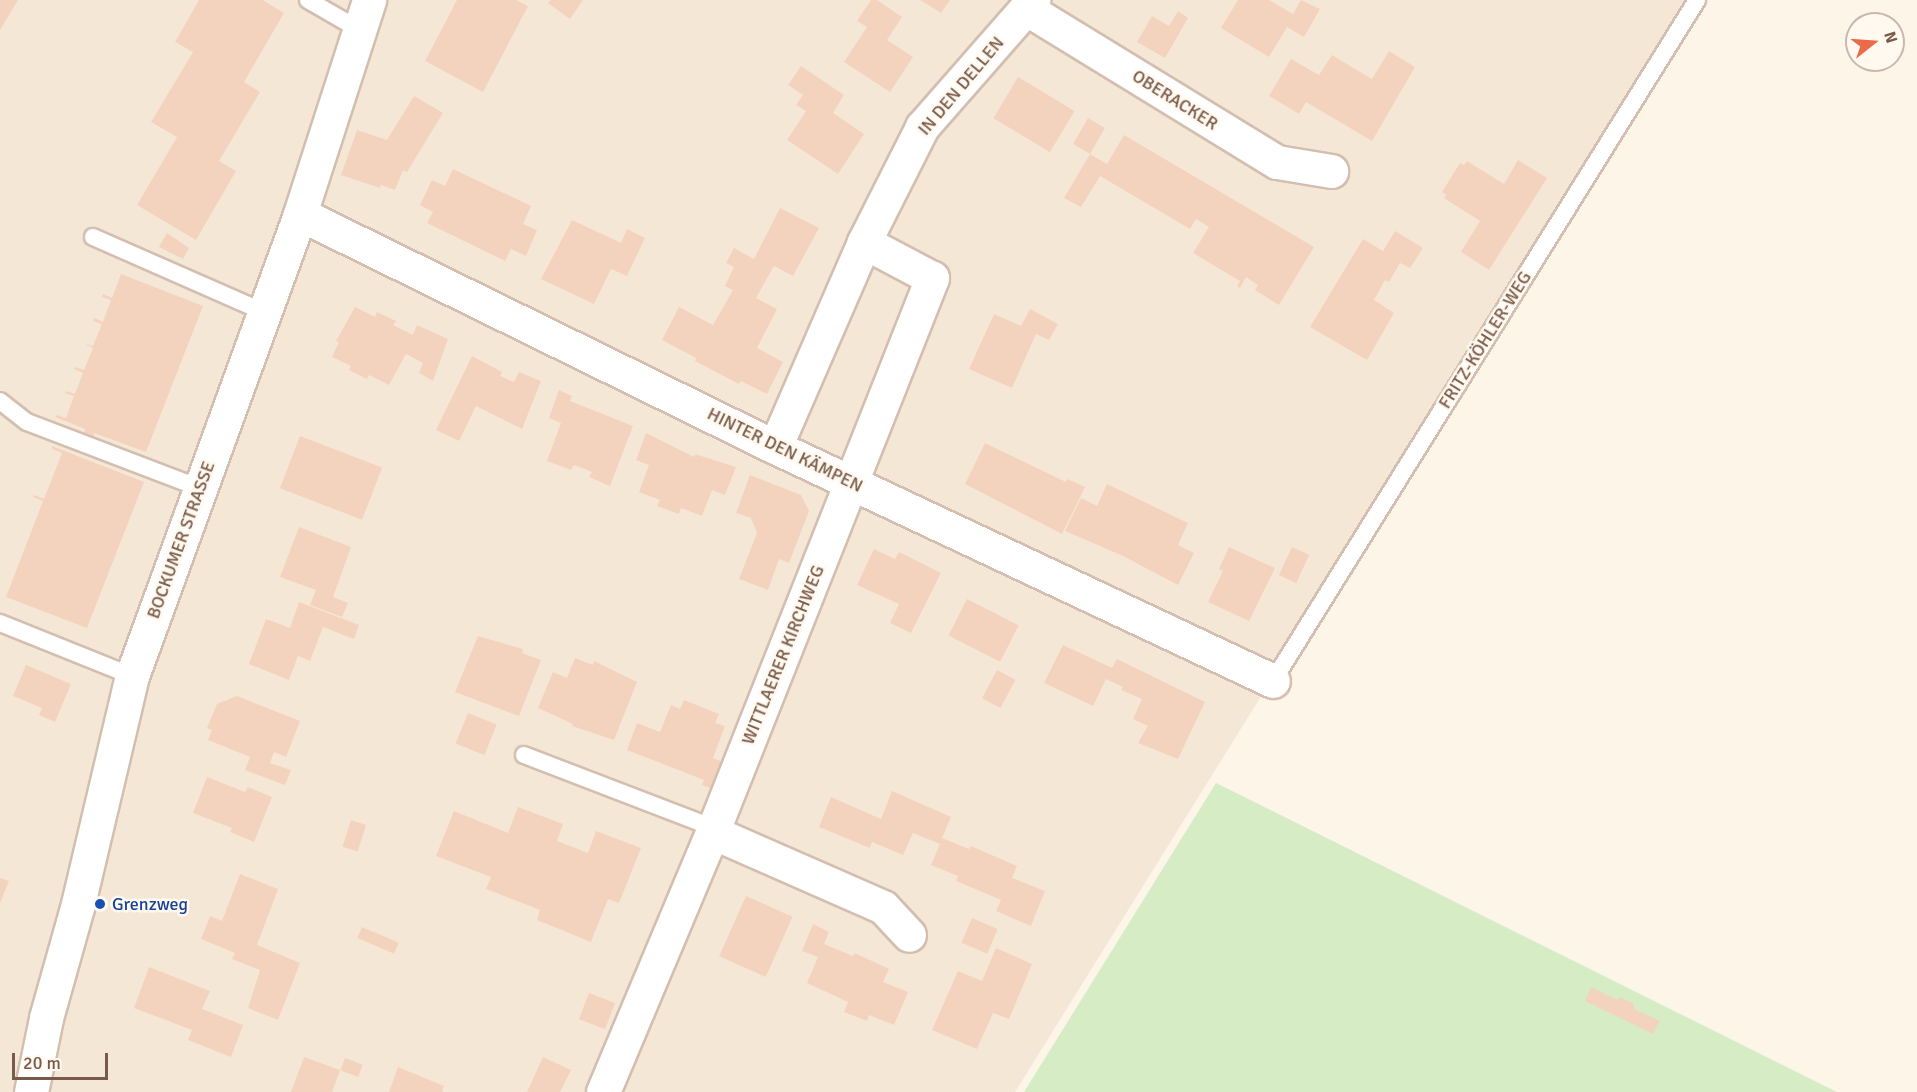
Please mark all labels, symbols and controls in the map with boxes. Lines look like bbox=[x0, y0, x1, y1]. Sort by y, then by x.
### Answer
north arrow bbox=[1845, 12, 1905, 72]
text: N bbox=[1879, 29, 1901, 46]
street label: IN DEN DELLEN bbox=[913, 32, 1009, 140]
street label: OBERACKER bbox=[1128, 65, 1222, 135]
street label: FRITZ-KÖHLER-WEG bbox=[1434, 267, 1536, 413]
street label: HINTER DEN KÄMPEN bbox=[704, 403, 866, 497]
street label: BOCKUMER STRASSE bbox=[142, 458, 220, 622]
street label: WITTLAERER KIRCHWEG bbox=[737, 562, 829, 748]
place label: Grenzweg bbox=[112, 893, 188, 915]
marker: Grenzweg bbox=[93, 897, 107, 911]
scale bar bbox=[15, 1041, 111, 1079]
text: 20 m bbox=[23, 1052, 61, 1074]

